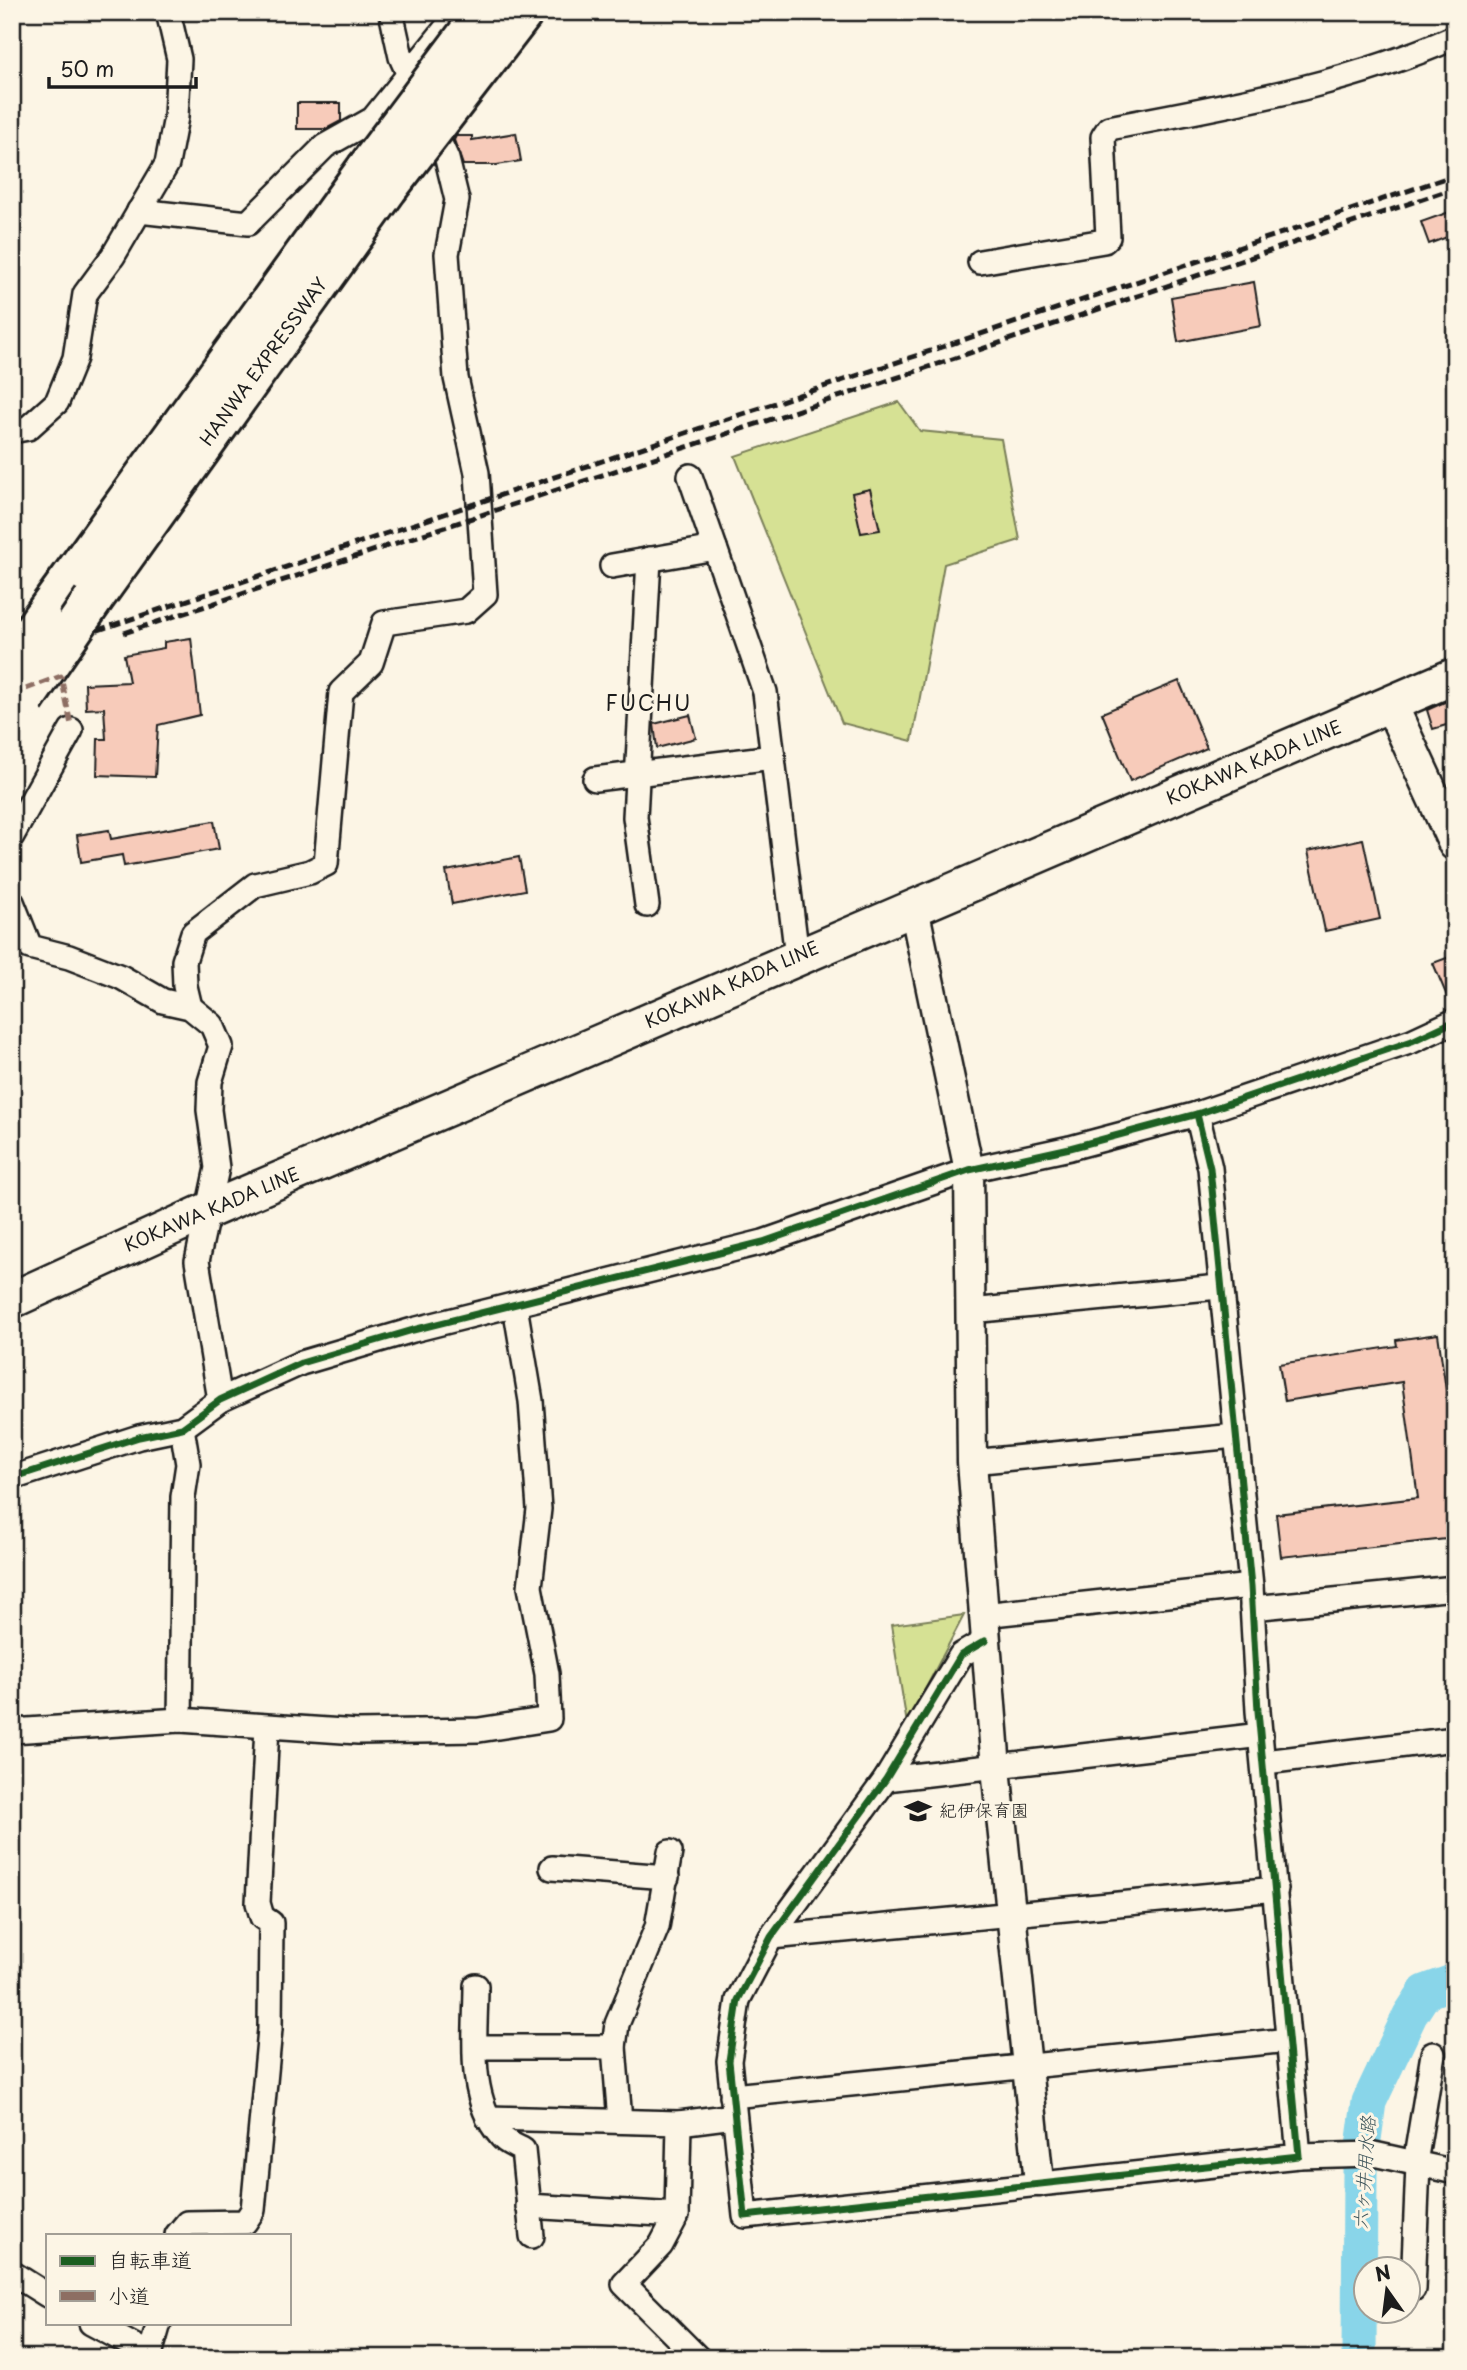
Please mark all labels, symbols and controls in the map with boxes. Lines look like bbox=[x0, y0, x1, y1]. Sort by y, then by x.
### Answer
scale bar bbox=[49, 46, 196, 90]
text: 50 m bbox=[60, 52, 114, 84]
street label: HANWA EXPRESSWAY bbox=[192, 271, 333, 451]
district label: FUCHU bbox=[606, 686, 692, 718]
street label: KOKAWA KADA LINE bbox=[1162, 712, 1345, 811]
street label: KOKAWA KADA LINE bbox=[640, 933, 823, 1034]
street label: KOKAWA KADA LINE bbox=[120, 1159, 303, 1258]
school or university icon: 紀伊保育園 bbox=[903, 1796, 933, 1826]
place label: 紀伊保育園 bbox=[939, 1796, 1029, 1823]
water label: 六ヶ井用水路 bbox=[1345, 2114, 1381, 2231]
legend bbox=[46, 2234, 290, 2324]
text: 自転車道 bbox=[108, 2243, 192, 2275]
north arrow bbox=[1352, 2254, 1422, 2324]
text: N bbox=[1372, 2257, 1393, 2288]
text: 小道 bbox=[108, 2279, 150, 2311]

